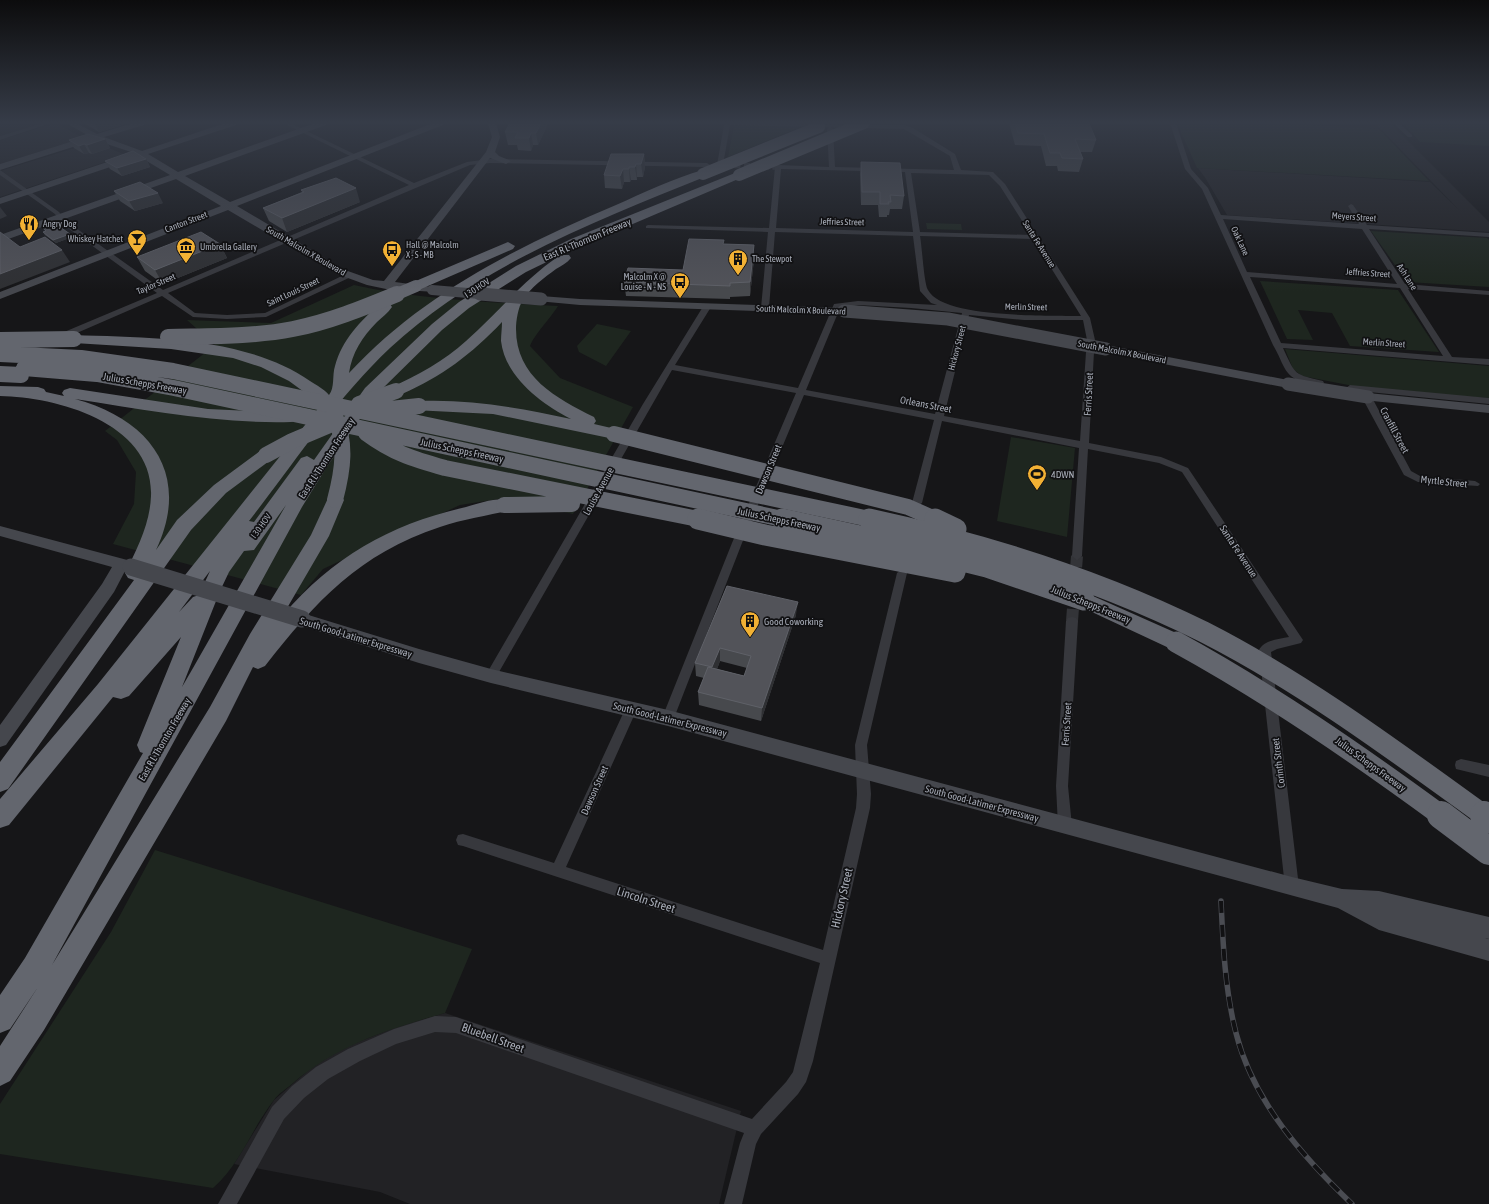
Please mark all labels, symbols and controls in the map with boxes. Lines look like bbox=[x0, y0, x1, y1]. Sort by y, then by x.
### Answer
street label: Canton Street bbox=[163, 209, 209, 235]
street label: Meyers Street bbox=[1331, 210, 1377, 224]
restaurant icon: Angry Dog bbox=[18, 213, 40, 241]
street label: East R L Thornton Freeway bbox=[542, 216, 633, 263]
street label: Jeffries Street bbox=[820, 217, 865, 227]
street label: Santa Fe Avenue bbox=[1020, 218, 1058, 270]
place label: Angry Dog bbox=[43, 219, 77, 229]
street label: South Malcolm X Boulevard bbox=[265, 224, 347, 278]
street label: Oak Lane bbox=[1229, 225, 1251, 257]
bar icon: Whiskey Hatchet bbox=[126, 228, 148, 256]
place label: Whiskey Hatchet bbox=[68, 234, 123, 244]
museum icon: Umbrella Gallery bbox=[175, 236, 197, 264]
bus stop icon: Hall @ Malcolm X - S - MB bbox=[381, 239, 403, 267]
place label: Hall @ Malcolm X - S - MB bbox=[406, 240, 459, 260]
place label: Umbrella Gallery bbox=[200, 242, 257, 252]
building icon: The Stewpot bbox=[727, 248, 749, 276]
place label: The Stewpot bbox=[752, 254, 793, 264]
street label: Ash Lane bbox=[1395, 262, 1419, 292]
street label: Jeffries Street bbox=[1345, 266, 1391, 280]
street label: Taylor Street bbox=[135, 271, 177, 297]
bus stop icon: Malcolm X @ Louise - N - NS bbox=[669, 271, 691, 299]
place label: Malcolm X @ Louise - N - NS bbox=[621, 272, 666, 292]
street label: Saint Louis Street bbox=[265, 275, 321, 308]
street label: I 30 HOV bbox=[463, 276, 492, 300]
street label: Merlin Street bbox=[1005, 302, 1048, 312]
street label: South Malcolm X Boulevard bbox=[756, 303, 846, 317]
street label: Hickory Street bbox=[946, 324, 968, 372]
street label: Merlin Street bbox=[1362, 337, 1406, 350]
street label: South Malcolm X Boulevard bbox=[1077, 339, 1167, 365]
street label: Julius Schepps Freeway bbox=[102, 371, 188, 396]
street label: Ferris Street bbox=[1082, 372, 1095, 416]
street label: Orleans Street bbox=[899, 394, 953, 415]
street label: Cranfill Street bbox=[1378, 405, 1411, 455]
street label: East R L Thornton Freeway bbox=[296, 416, 357, 501]
street label: Julius Schepps Freeway bbox=[419, 436, 504, 465]
street label: Dawson Street bbox=[753, 443, 784, 496]
sports icon: 4DWN bbox=[1026, 463, 1048, 491]
street label: Louise Avenue bbox=[581, 465, 616, 517]
place label: 4DWN bbox=[1051, 469, 1074, 480]
street label: Myrtle Street bbox=[1420, 474, 1468, 489]
street label: Julius Schepps Freeway bbox=[736, 505, 821, 534]
street label: I 30 HOV bbox=[249, 511, 274, 540]
street label: Santa Fe Avenue bbox=[1218, 523, 1260, 580]
street label: Julius Schepps Freeway bbox=[1049, 583, 1132, 625]
building icon: Good Coworking bbox=[739, 610, 761, 638]
street label: South Good-Latimer Expressway bbox=[298, 615, 413, 660]
place label: Good Coworking bbox=[764, 616, 824, 627]
street label: East R L Thornton Freeway bbox=[136, 696, 193, 783]
street label: South Good-Latimer Expressway bbox=[612, 700, 728, 739]
street label: Ferris Street bbox=[1059, 702, 1074, 746]
street label: Julius Schepps Freeway bbox=[1333, 735, 1408, 794]
street label: Corinth Street bbox=[1270, 737, 1287, 789]
street label: Dawson Street bbox=[579, 764, 610, 816]
street label: South Good-Latimer Expressway bbox=[924, 783, 1040, 824]
street label: Hickory Street bbox=[828, 866, 856, 929]
street label: Lincoln Street bbox=[615, 884, 677, 916]
street label: Bluebell Street bbox=[460, 1020, 527, 1056]

